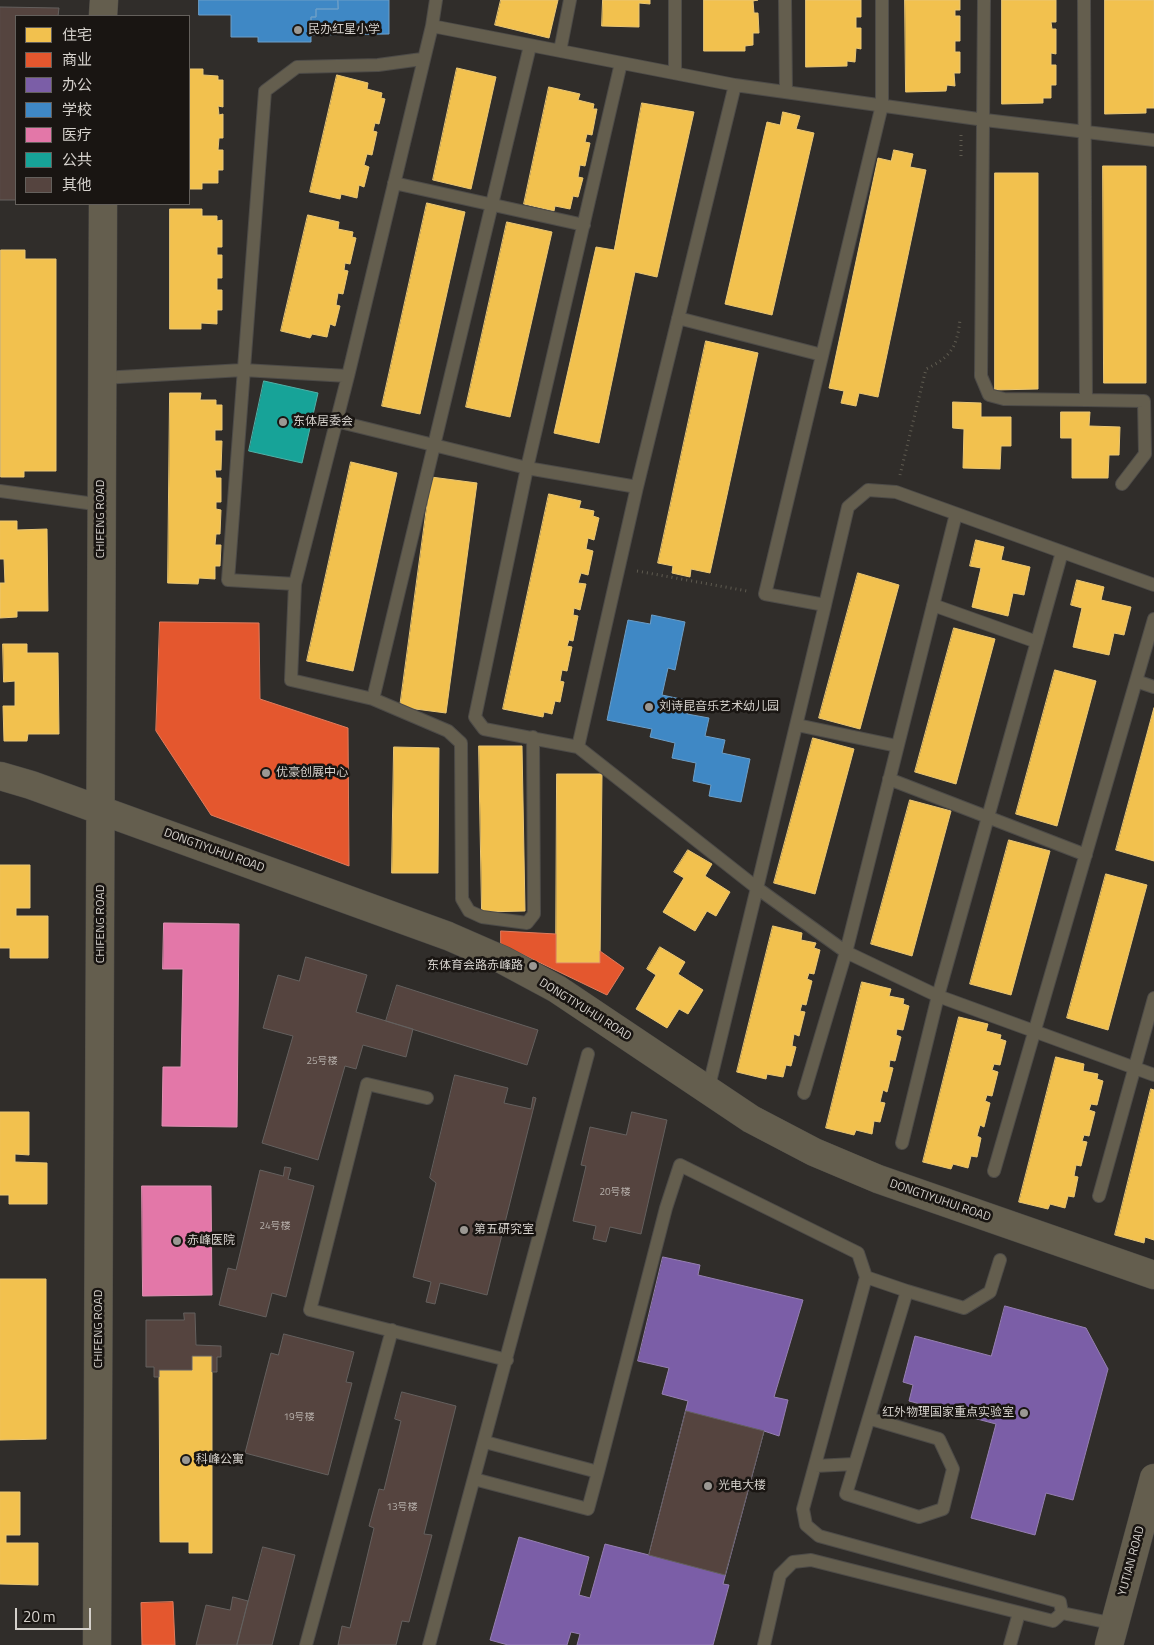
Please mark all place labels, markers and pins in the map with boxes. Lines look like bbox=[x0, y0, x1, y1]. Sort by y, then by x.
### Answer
place label: 民办红星小学 bbox=[308, 23, 380, 37]
marker: 民办红星小学 bbox=[292, 24, 304, 36]
place label: 东体居委会 bbox=[293, 415, 353, 429]
marker: 东体居委会 bbox=[277, 416, 289, 428]
place label: 刘诗昆音乐艺术幼儿园 bbox=[659, 700, 779, 714]
marker: 刘诗昆音乐艺术幼儿园 bbox=[643, 701, 655, 713]
place label: 优豪创展中心 bbox=[276, 766, 348, 780]
marker: 优豪创展中心 bbox=[260, 767, 272, 779]
place label: 东体育会路赤峰路 bbox=[427, 959, 523, 973]
marker: 东体育会路赤峰路 bbox=[527, 960, 539, 972]
place label: 第五研究室 bbox=[474, 1223, 534, 1237]
marker: 第五研究室 bbox=[458, 1224, 470, 1236]
place label: 赤峰医院 bbox=[187, 1234, 235, 1248]
marker: 赤峰医院 bbox=[171, 1235, 183, 1247]
place label: 红外物理国家重点实验室 bbox=[882, 1406, 1014, 1420]
marker: 红外物理国家重点实验室 bbox=[1018, 1407, 1030, 1419]
place label: 科峰公寓 bbox=[196, 1453, 244, 1467]
marker: 科峰公寓 bbox=[180, 1454, 192, 1466]
place label: 光电大楼 bbox=[718, 1479, 766, 1493]
marker: 光电大楼 bbox=[702, 1480, 714, 1492]

